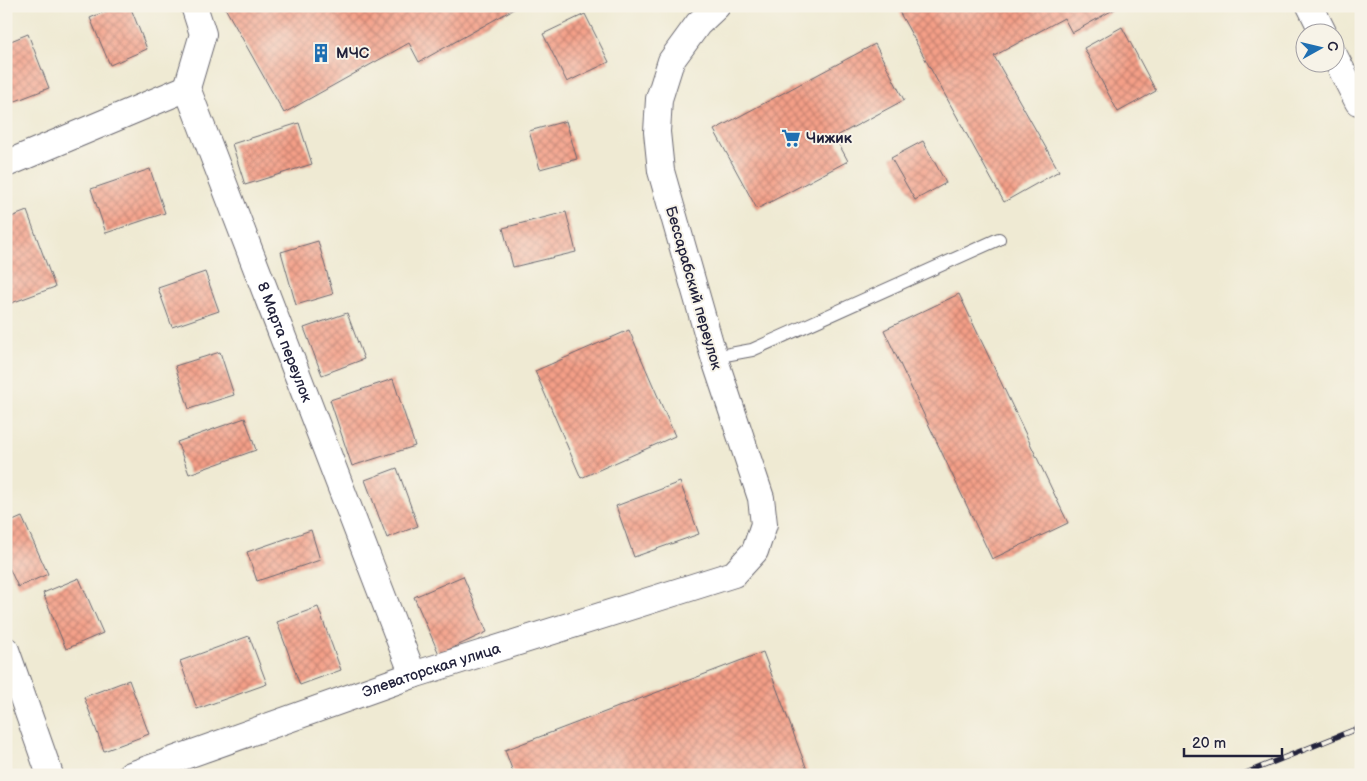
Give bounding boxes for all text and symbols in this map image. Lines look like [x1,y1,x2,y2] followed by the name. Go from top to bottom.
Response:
[1294,22,1344,72] north arrow
[1323,40,1342,53] text: С
[310,42,332,64] building icon: МЧС
[336,44,370,63] place label: МЧС
[780,127,802,149] supermarket icon: Чижик
[806,129,853,148] place label: Чижик
[661,204,726,372] street label: Бессарабский переулок
[253,280,316,405] street label: 8 Марта переулок
[360,639,503,702] street label: Элеваторская улица
[1184,726,1282,758] scale bar
[1192,734,1226,753] text: 20 m

